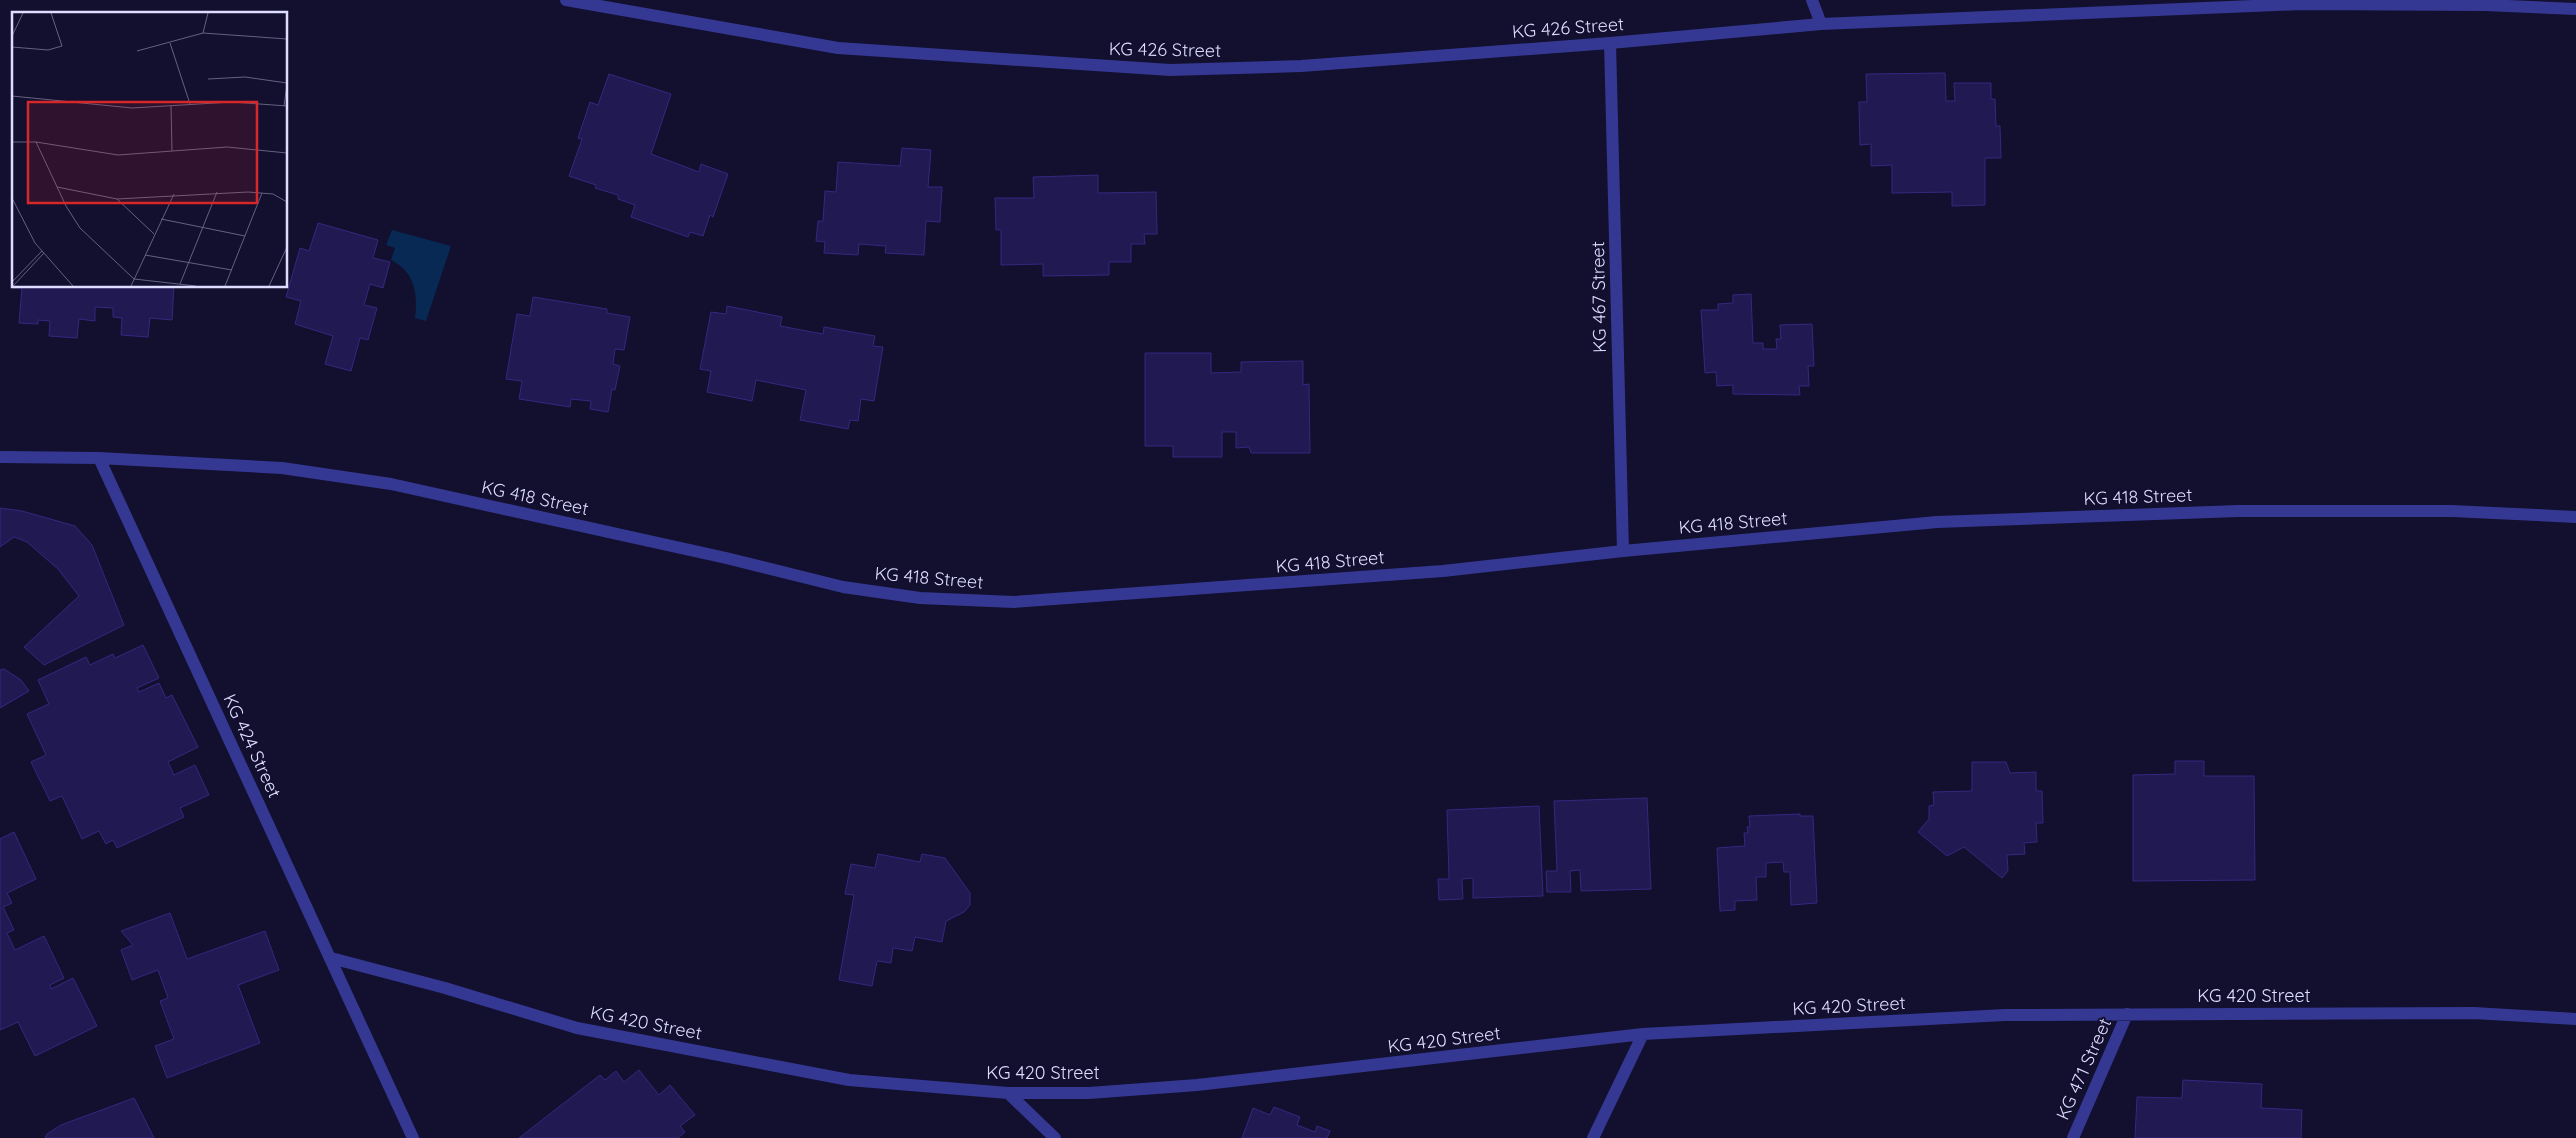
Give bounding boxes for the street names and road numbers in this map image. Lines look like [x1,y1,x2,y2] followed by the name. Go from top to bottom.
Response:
[1511,12,1625,43] street label: KG 426 Street
[1109,37,1221,62] street label: KG 426 Street
[1586,241,1611,353] street label: KG 467 Street
[479,475,591,520] street label: KG 418 Street
[2083,483,2193,510] street label: KG 418 Street
[1678,506,1788,539] street label: KG 418 Street
[1275,545,1385,578] street label: KG 418 Street
[874,561,984,594] street label: KG 418 Street
[218,690,287,801] street label: KG 424 Street
[2197,984,2311,1007] street label: KG 420 Street
[1792,991,1906,1020] street label: KG 420 Street
[588,1000,704,1045] street label: KG 420 Street
[2051,1014,2116,1123] street label: KG 471 Street
[1386,1021,1502,1058] street label: KG 420 Street
[986,1061,1100,1084] street label: KG 420 Street

